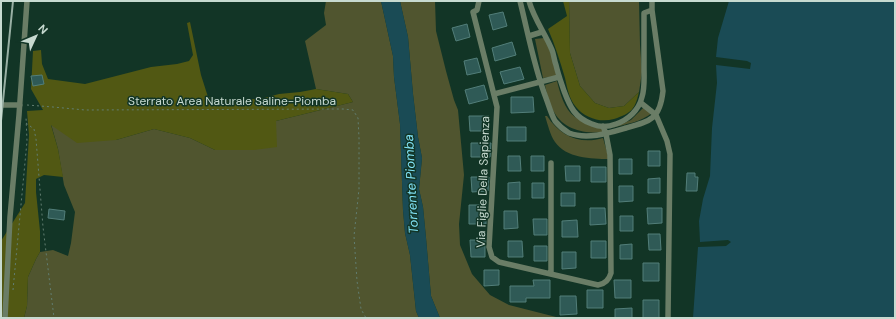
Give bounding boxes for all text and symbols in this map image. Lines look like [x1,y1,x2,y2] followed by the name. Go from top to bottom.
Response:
[16,16,56,56] north arrow
[35,21,51,37] text: N
[128,93,336,109] street label: Sterrato Area Naturale Saline-Piomba
[473,116,493,248] street label: Via Figlie Della Sapienza
[400,134,422,234] water label: Torrente Piomba

